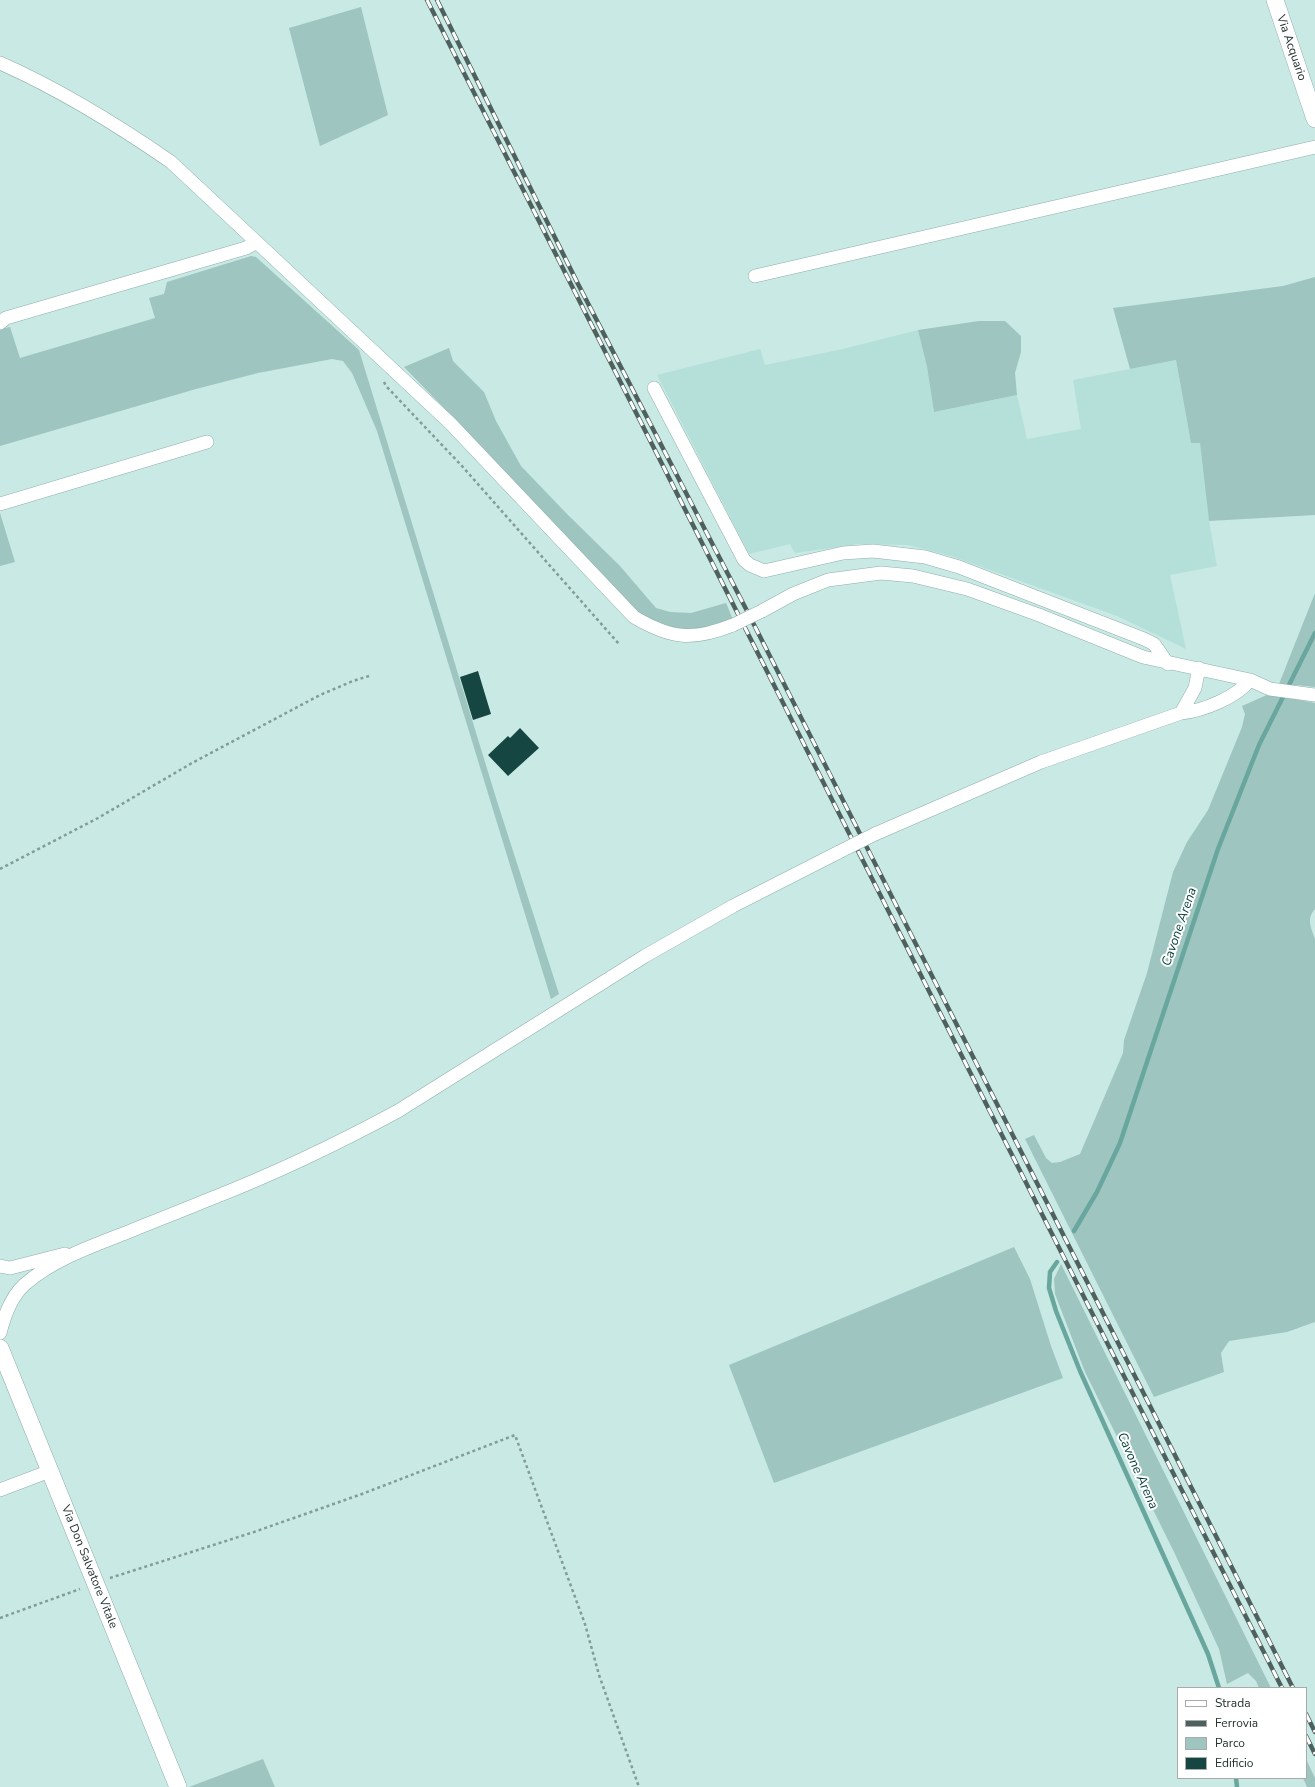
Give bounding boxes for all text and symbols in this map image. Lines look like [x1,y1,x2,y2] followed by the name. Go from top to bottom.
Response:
[1273,13,1309,83] street label: Via Acquario
[1159,886,1201,968] water label: Cavone Arena
[1113,1430,1161,1512] water label: Cavone Arena
[58,1503,120,1631] street label: Via Don Salvatore Vitale
[1177,1687,1307,1779] legend
[1215,1695,1251,1711] text: Strada
[1215,1715,1258,1731] text: Ferrovia
[1215,1735,1245,1751] text: Parco
[1215,1755,1253,1771] text: Edificio

